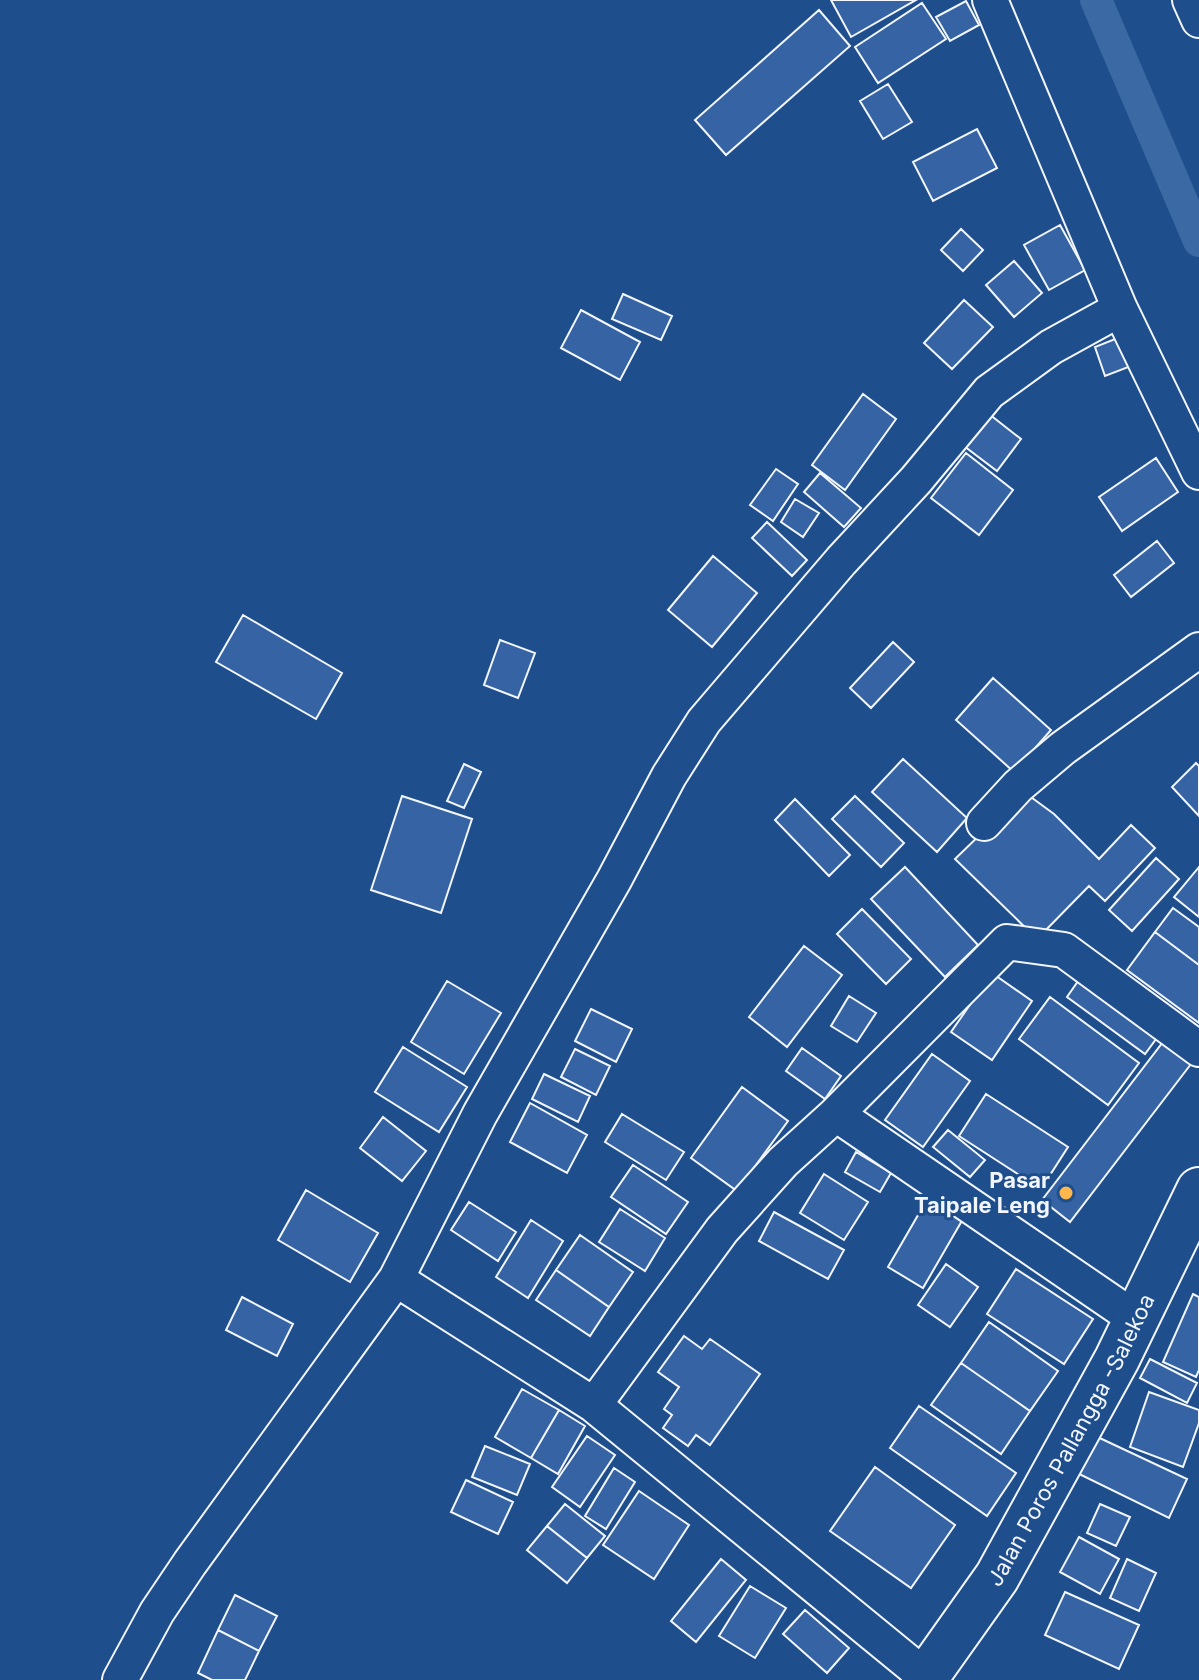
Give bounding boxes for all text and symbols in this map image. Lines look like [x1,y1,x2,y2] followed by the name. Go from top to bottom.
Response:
[914,1167,1050,1218] place label: Pasar Taipale Leng
[1057,1184,1075,1202] marker: Pasar Taipale Leng
[982,1290,1160,1591] street label: Jalan Poros Pallangga -Salekoa

